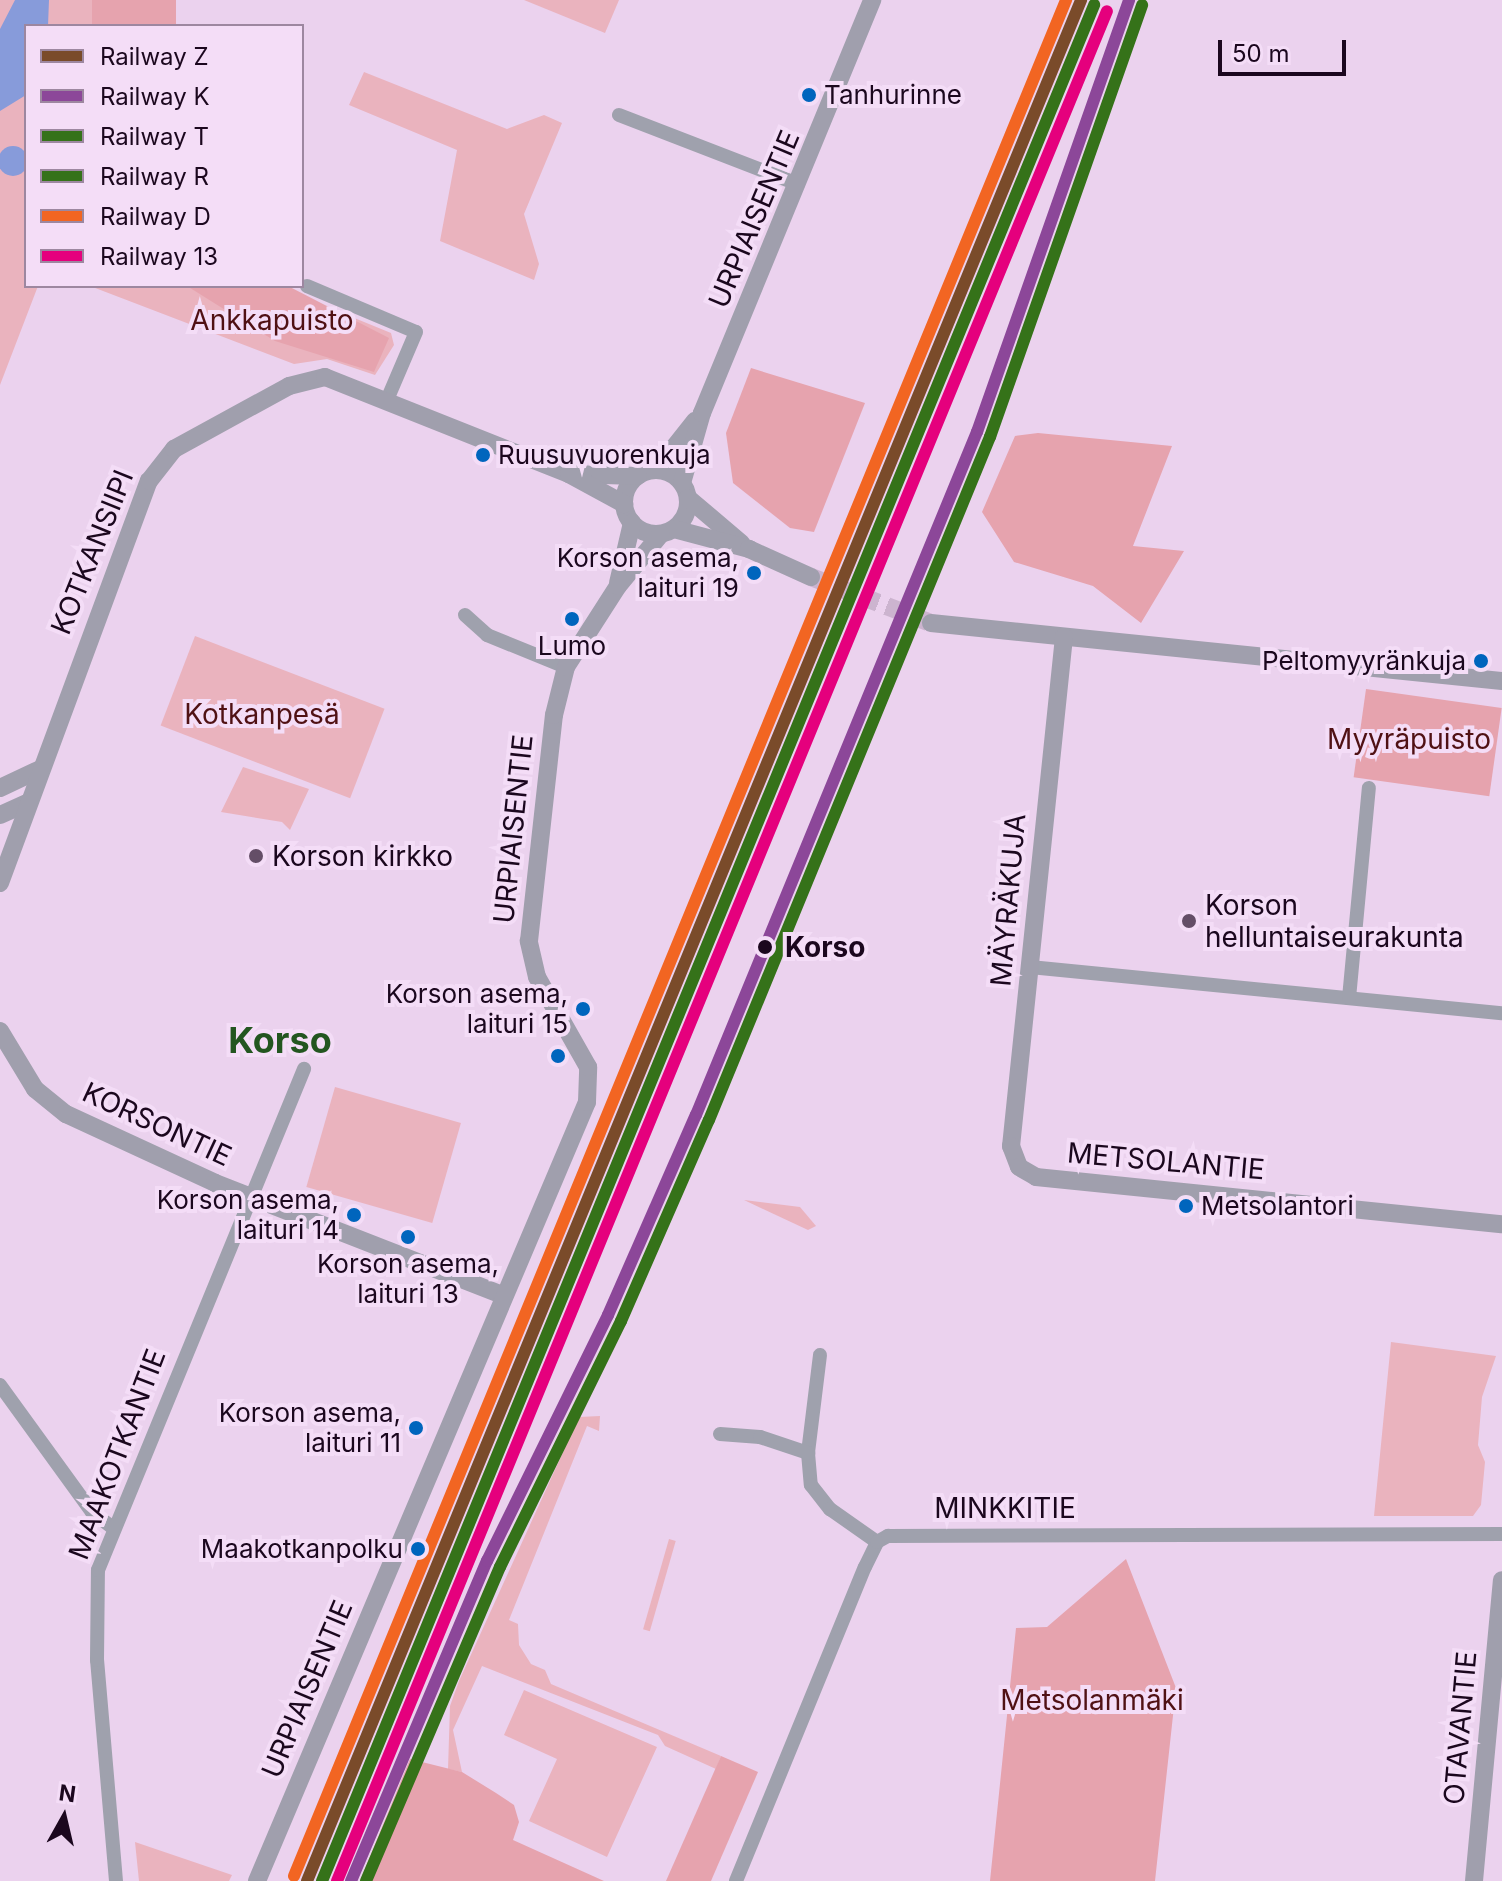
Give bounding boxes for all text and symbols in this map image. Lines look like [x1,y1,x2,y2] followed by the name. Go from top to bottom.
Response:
[24,24,304,288] legend
[1222,24,1350,74] scale bar
[1232,39,1290,68] text: 50 m
[100,42,209,71] text: Railway Z
[824,79,962,111] place label: Tanhurinne
[100,82,210,111] text: Railway K
[801,87,817,103] marker: Tanhurinne
[100,122,209,151] text: Railway T
[702,125,806,313] street label: URPIAISENTIE
[100,162,209,191] text: Railway R
[100,202,211,231] text: Railway D
[100,242,218,271] text: Railway 13
[190,303,354,337] park label: Ankkapuisto
[498,439,711,471] place label: Ruusuvuorenkuja
[475,447,491,463] marker: Ruusuvuorenkuja
[44,465,140,639] street label: KOTKANSIIPI
[557,542,739,604] place label: Korson asema, laituri 19
[746,565,762,581] marker: Korson asema, laituri 19
[564,611,580,627] marker: Lumo
[538,630,606,662] place label: Lumo
[1262,645,1466,677] place label: Peltomyyränkuja
[1473,653,1489,669] marker: Peltomyyränkuja
[184,697,340,731] park label: Kotkanpesä
[1327,722,1491,756] park label: Myyräpuisto
[486,733,540,925] street label: URPIAISENTIE
[984,812,1032,988] street label: MÄYRÄKUJA
[272,839,453,873] place label: Korson kirkko
[247,847,265,865] marker: Korson kirkko
[1205,888,1464,954] place label: Korson helluntaiseurakunta
[1180,912,1198,930] marker: Korson helluntaiseurakunta
[785,930,865,964] place label: Korso
[752,934,778,960] marker: Korso
[386,978,568,1040] place label: Korson asema, laituri 15
[575,1001,591,1017] marker: Korson asema, laituri 15
[228,1019,332,1063] district label: Korso
[550,1048,566,1064] unlabelled marker
[77,1075,237,1173] street label: KORSONTIE
[1066,1136,1266,1186] street label: METSOLANTIE
[157,1184,339,1246] place label: Korson asema, laituri 14
[1201,1190,1354,1222] place label: Metsolantori
[1178,1198,1194,1214] marker: Metsolantori
[346,1207,362,1223] marker: Korson asema, laituri 14
[400,1229,416,1245] marker: Korson asema, laituri 13
[317,1248,499,1310] place label: Korson asema, laituri 13
[61,1344,173,1564] street label: MAAKOTKANTIE
[219,1397,401,1458] place label: Korson asema, laituri 11
[408,1420,424,1436] marker: Korson asema, laituri 11
[934,1491,1076,1525] street label: MINKKITIE
[201,1533,403,1565] place label: Maakotkanpolku
[410,1541,426,1557] marker: Maakotkanpolku
[255,1595,359,1783] street label: URPIAISENTIE
[1437,1650,1483,1806] street label: OTAVANTIE
[1000,1683,1184,1717] park label: Metsolanmäki
[24,1777,104,1857] north arrow
[57,1779,77,1807] text: N

